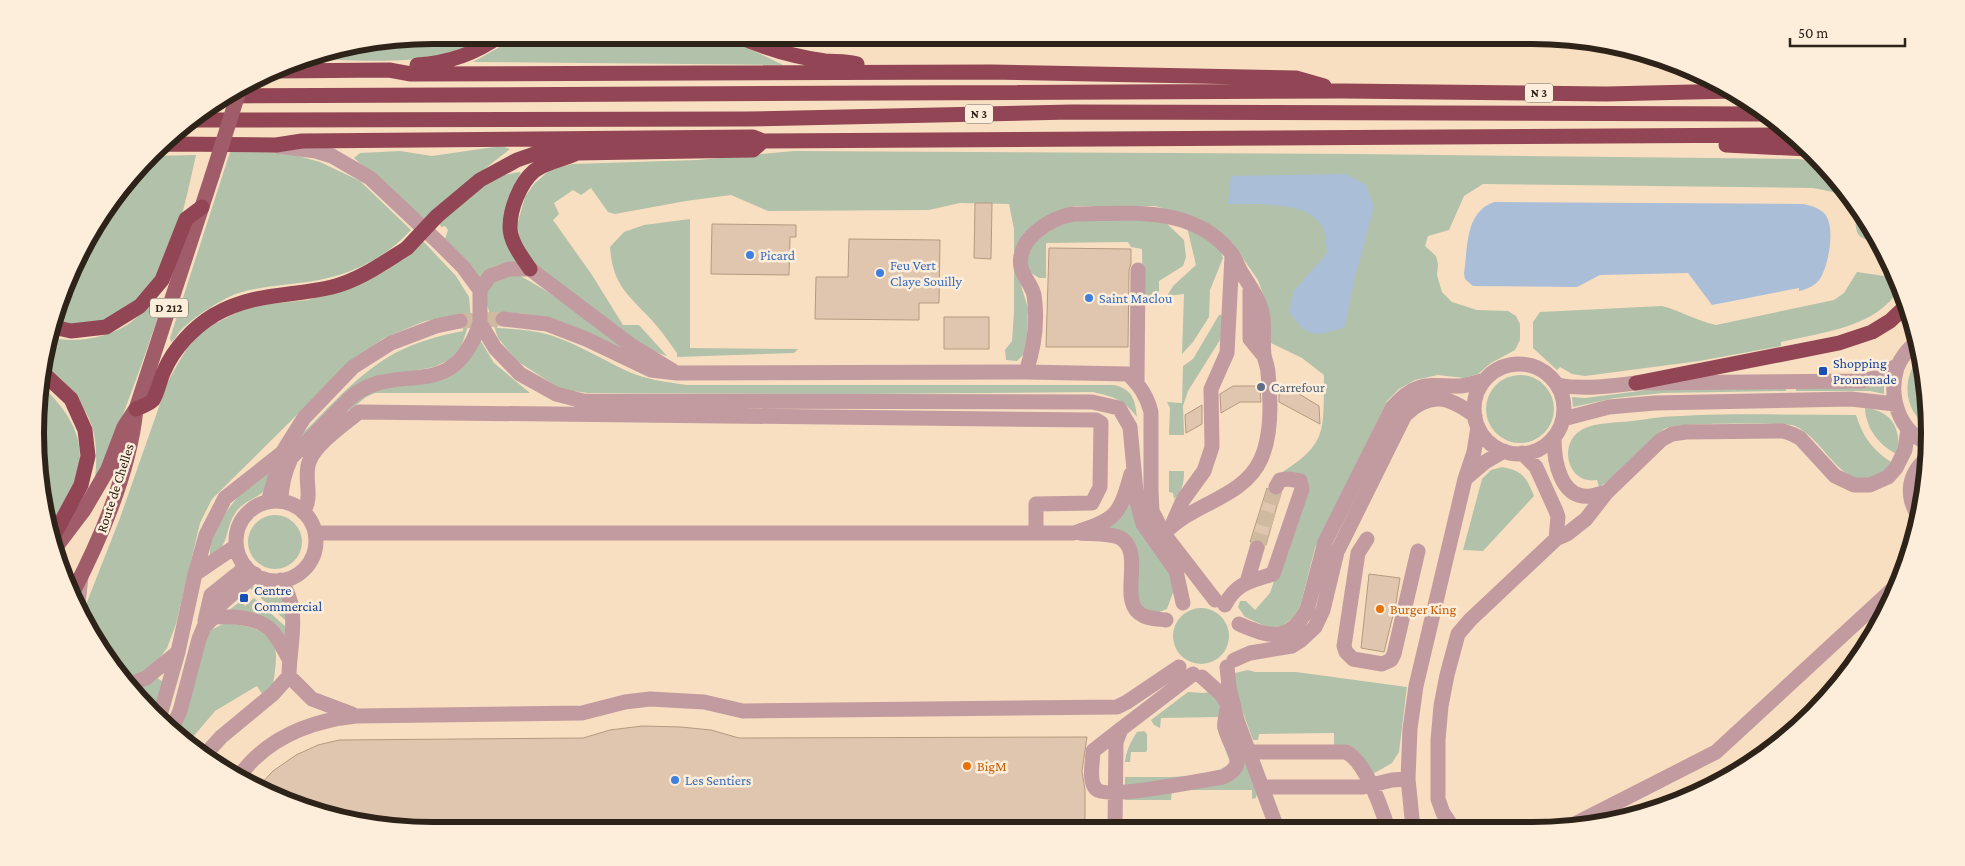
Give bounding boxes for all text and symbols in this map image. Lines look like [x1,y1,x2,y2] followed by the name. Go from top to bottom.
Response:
[1790,15,1905,47] scale bar
[1798,25,1828,41] text: 50 m
[1525,84,1553,102] road number: N 3
[965,105,993,124] road number: N 3
[760,247,796,263] place label: Picard
[744,249,756,261] marker: Picard
[890,257,962,289] place label: Feu Vert Claye Souilly
[874,267,886,279] marker: Feu Vert Claye Souilly
[1099,290,1173,306] place label: Saint Maclou
[1083,292,1095,304] marker: Saint Maclou
[150,298,188,318] road number: D 212
[1833,355,1897,387] place label: Shopping Promenade
[1817,365,1829,377] marker: Shopping Promenade
[1271,379,1325,395] place label: Carrefour
[1255,381,1267,393] marker: Carrefour
[93,442,137,534] street label: Route de Chelles
[254,582,322,614] place label: Centre Commercial
[238,592,250,604] marker: Centre Commercial
[1390,601,1456,617] place label: Burger King
[1374,603,1386,615] marker: Burger King
[977,758,1007,774] place label: BigM
[961,760,973,772] marker: BigM
[685,772,751,788] place label: Les Sentiers
[669,774,681,786] marker: Les Sentiers

